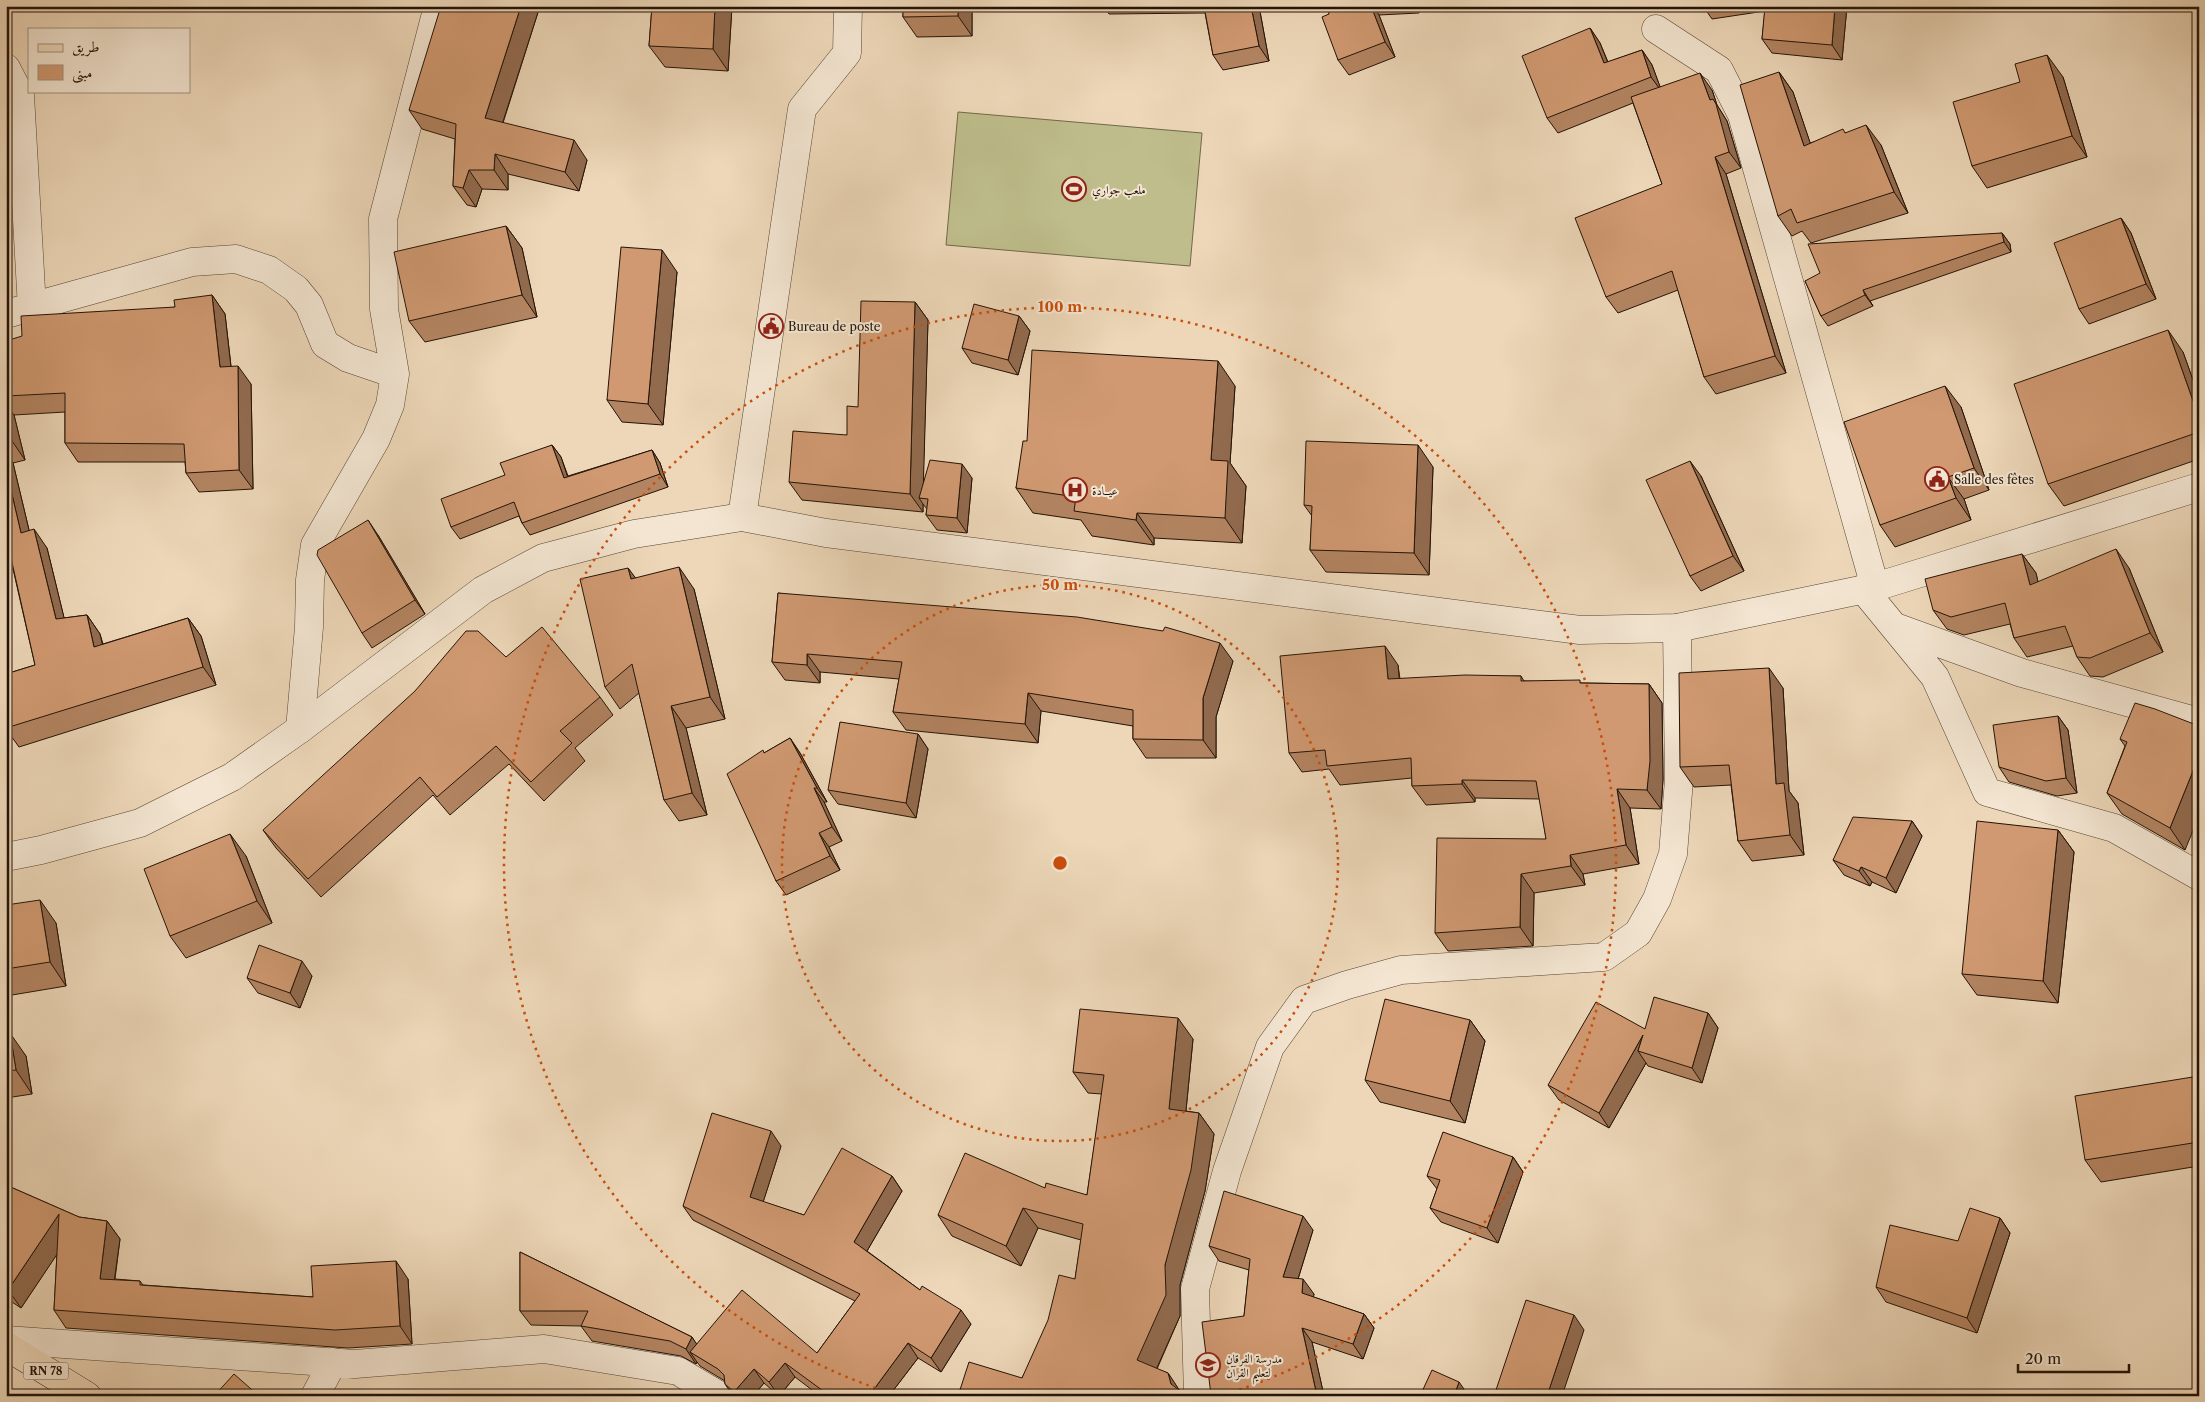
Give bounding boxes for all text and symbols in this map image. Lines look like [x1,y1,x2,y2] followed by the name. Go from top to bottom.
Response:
[28,28,190,92] legend
[72,37,99,57] text: طريق
[72,63,92,84] text: مبنى
[1061,176,1087,202] sports icon: ملعب جواري
[1092,182,1146,200] place label: ملعب جواري
[1038,297,1082,316] text: 100 m
[758,313,784,339] public building icon: Bureau de poste
[788,319,881,334] place label: Bureau de poste
[1924,466,1950,492] public building icon: Salle des fêtes
[1954,472,2034,487] place label: Salle des fêtes
[1062,477,1088,503] hospital icon: عيــادة
[1092,483,1118,498] place label: عيــادة
[1042,575,1078,594] text: 50 m
[1051,854,1069,872] centre of rings
[2018,1342,2129,1374] scale bar
[2025,1349,2061,1368] text: 20 m
[1226,1351,1282,1385] place label: مدرسة الفرقان لتعليم القرآن
[1195,1352,1221,1378] school or university icon: مدرسة الفرقان لتعليم القرآن
[23,1362,68,1380] road number: RN 78

